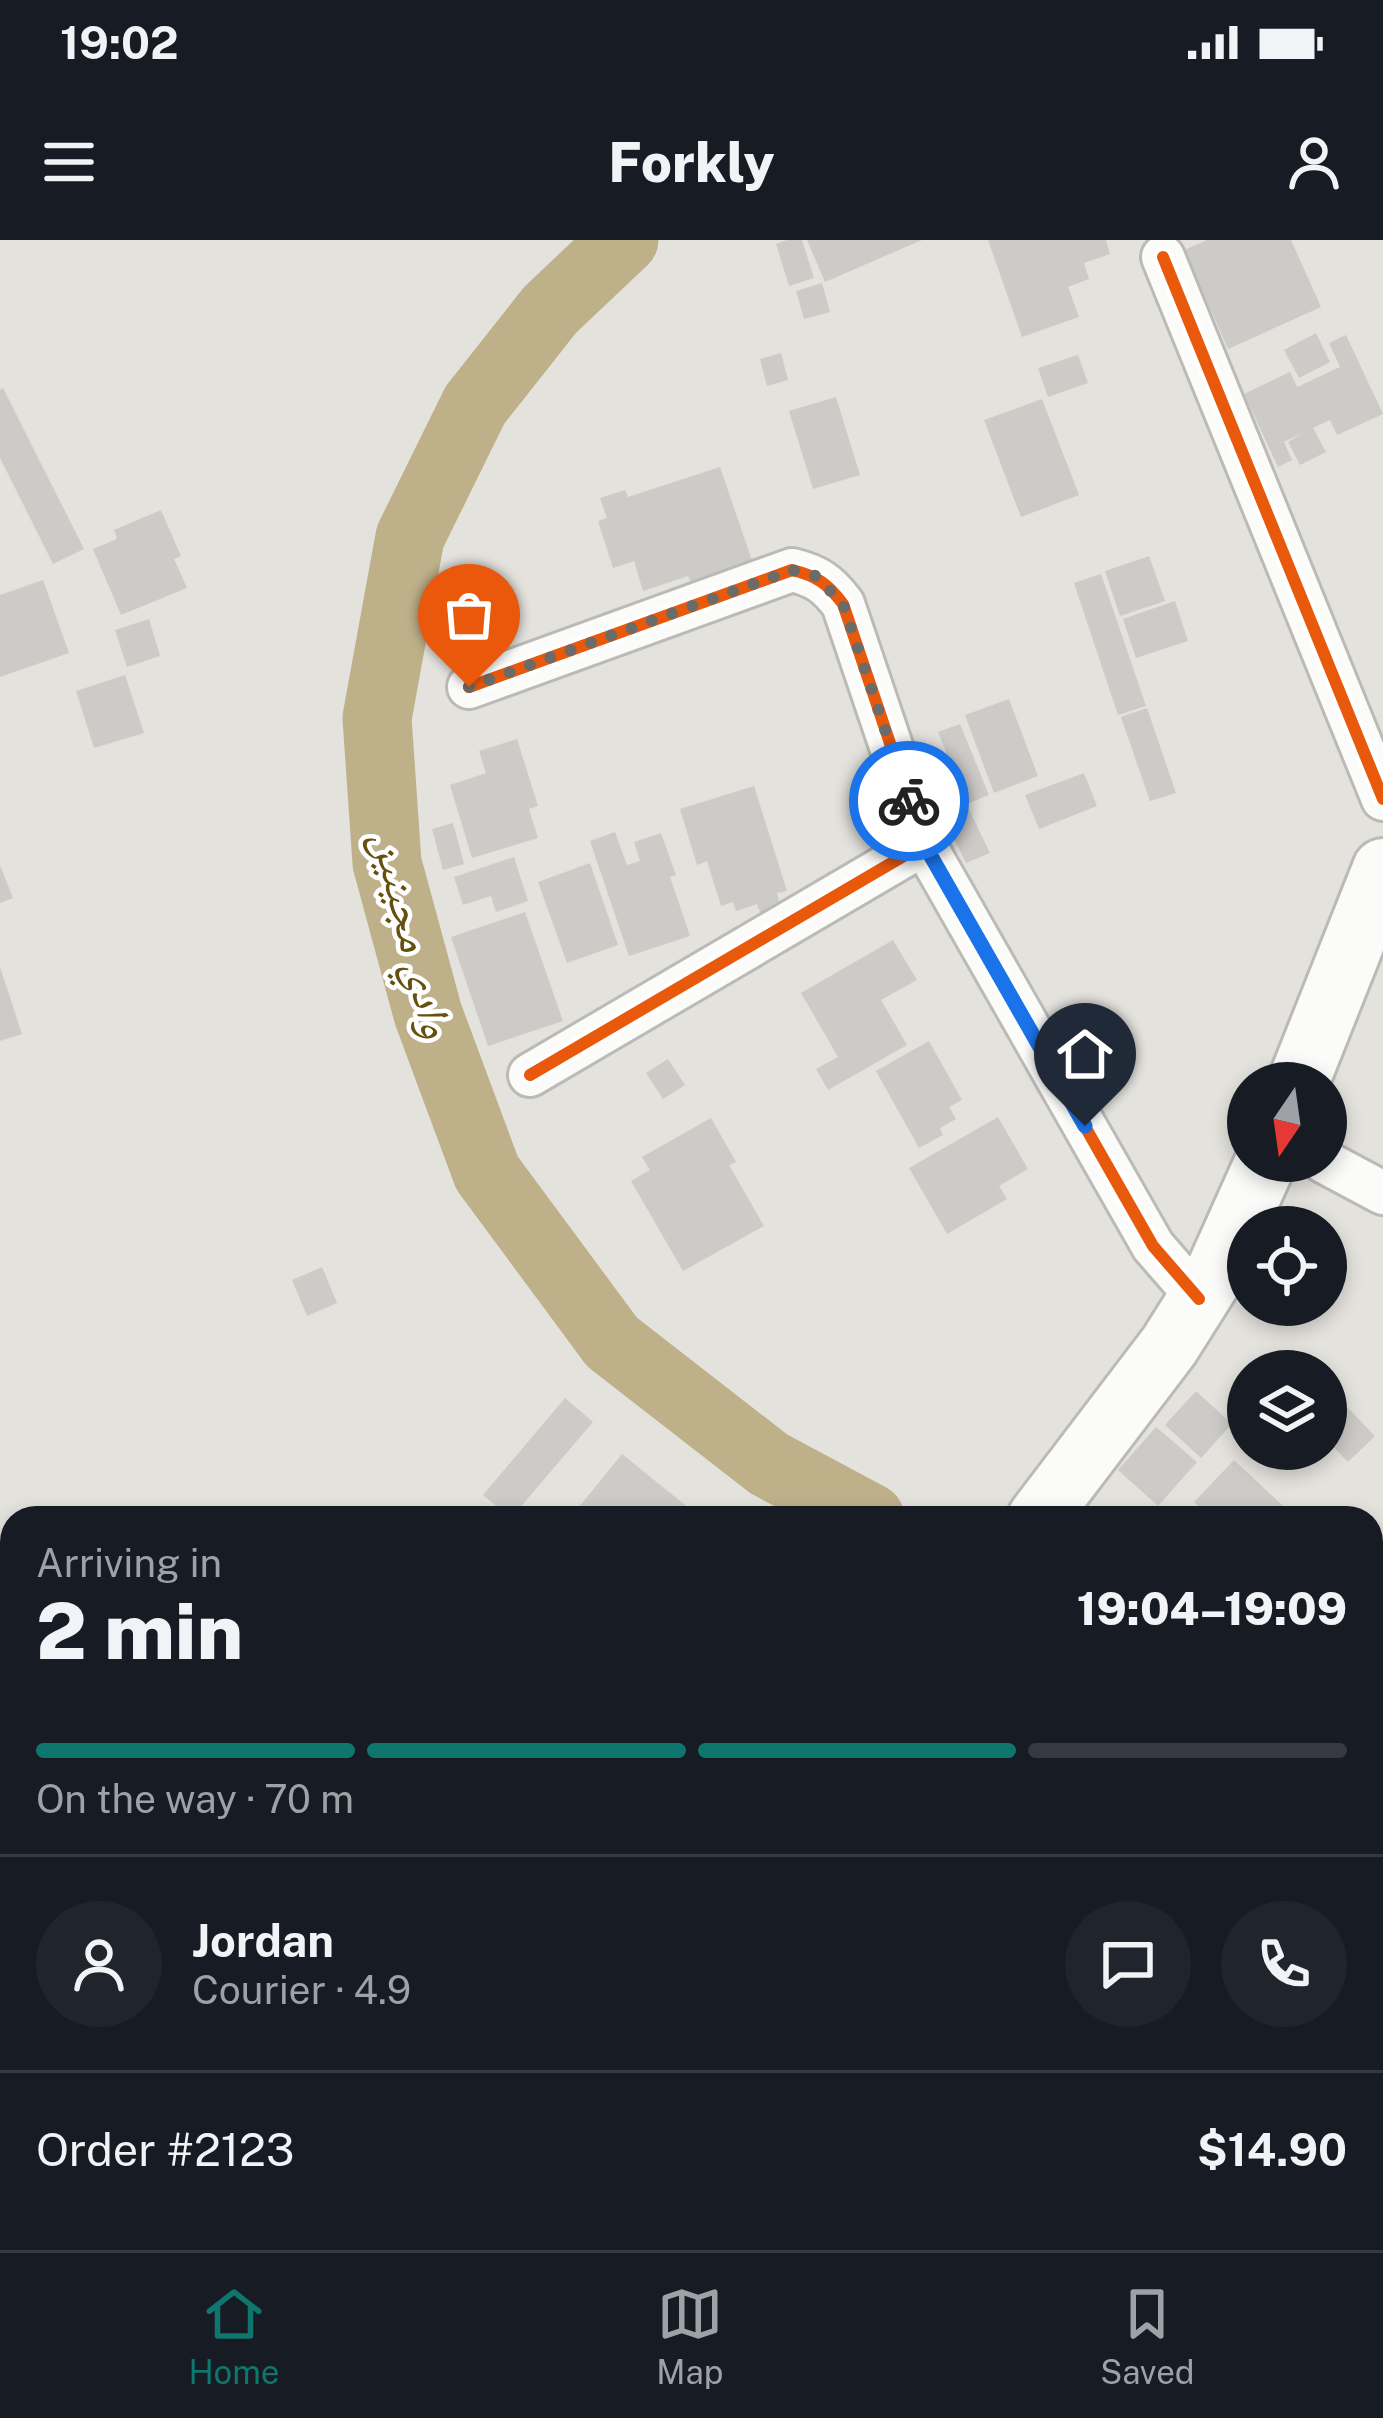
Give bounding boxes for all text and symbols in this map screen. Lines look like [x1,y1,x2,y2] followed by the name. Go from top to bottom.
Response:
[60,16,179,69] text: 19:02
[36,129,102,195] icon: menu
[1281,129,1347,195] icon: person
[608,131,775,194] text: Forkly
[418,564,520,687] pin
[436,582,502,648] icon: bag
[849,741,969,861] courier
[876,768,942,834] icon: bike
[353,825,465,1046] water label: وادي مجينين
[1034,1003,1136,1126] pin
[1052,1021,1118,1087] icon: home
[1227,1062,1347,1182] north arrow
[1227,1062,1347,1470] map controls
[1227,1206,1347,1326] button: locate
[1227,1350,1347,1470] button: layers
[36,1540,222,1586] text: Arriving in
[1077,1582,1347,1635] text: 19:04–19:09
[36,1585,243,1677] text: 2 min
[36,1776,354,1822] text: On the way · 70 m
[36,1901,162,2027] button: person
[1065,1901,1191,2027] button: chat
[1221,1901,1347,2027] button: phone
[192,1914,334,1967] text: Jordan
[192,1967,411,2013] text: Courier · 4.9
[36,2123,294,2176] text: Order #2123
[1197,2123,1347,2176] text: $14.90
[188,2281,279,2391] tab: Home
[656,2281,723,2391] tab: Map
[1100,2281,1195,2391] tab: Saved

